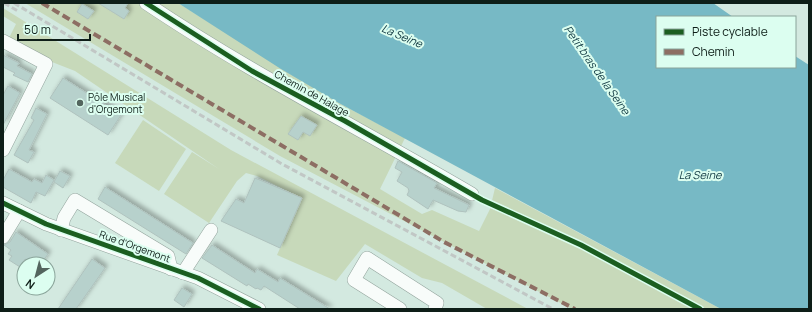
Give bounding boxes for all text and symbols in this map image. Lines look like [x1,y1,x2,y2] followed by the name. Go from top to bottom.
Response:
[18,16,90,42] scale bar
[656,16,796,68] legend
[380,20,425,51] water label: La Seine
[24,21,51,38] text: 50 m
[561,22,634,118] water label: Petit bras de la Seine
[692,23,768,40] text: Piste cyclable
[692,43,735,60] text: Chemin
[272,67,352,119] street label: Chemin de Halage
[88,90,145,116] place label: Pôle Musical d'Orgemont
[75,98,85,108] marker: Pôle Musical d'Orgemont
[679,167,722,182] water label: La Seine
[97,227,173,265] street label: Rue d'Orgemont
[16,256,56,296] north arrow
[22,276,37,293] text: N

